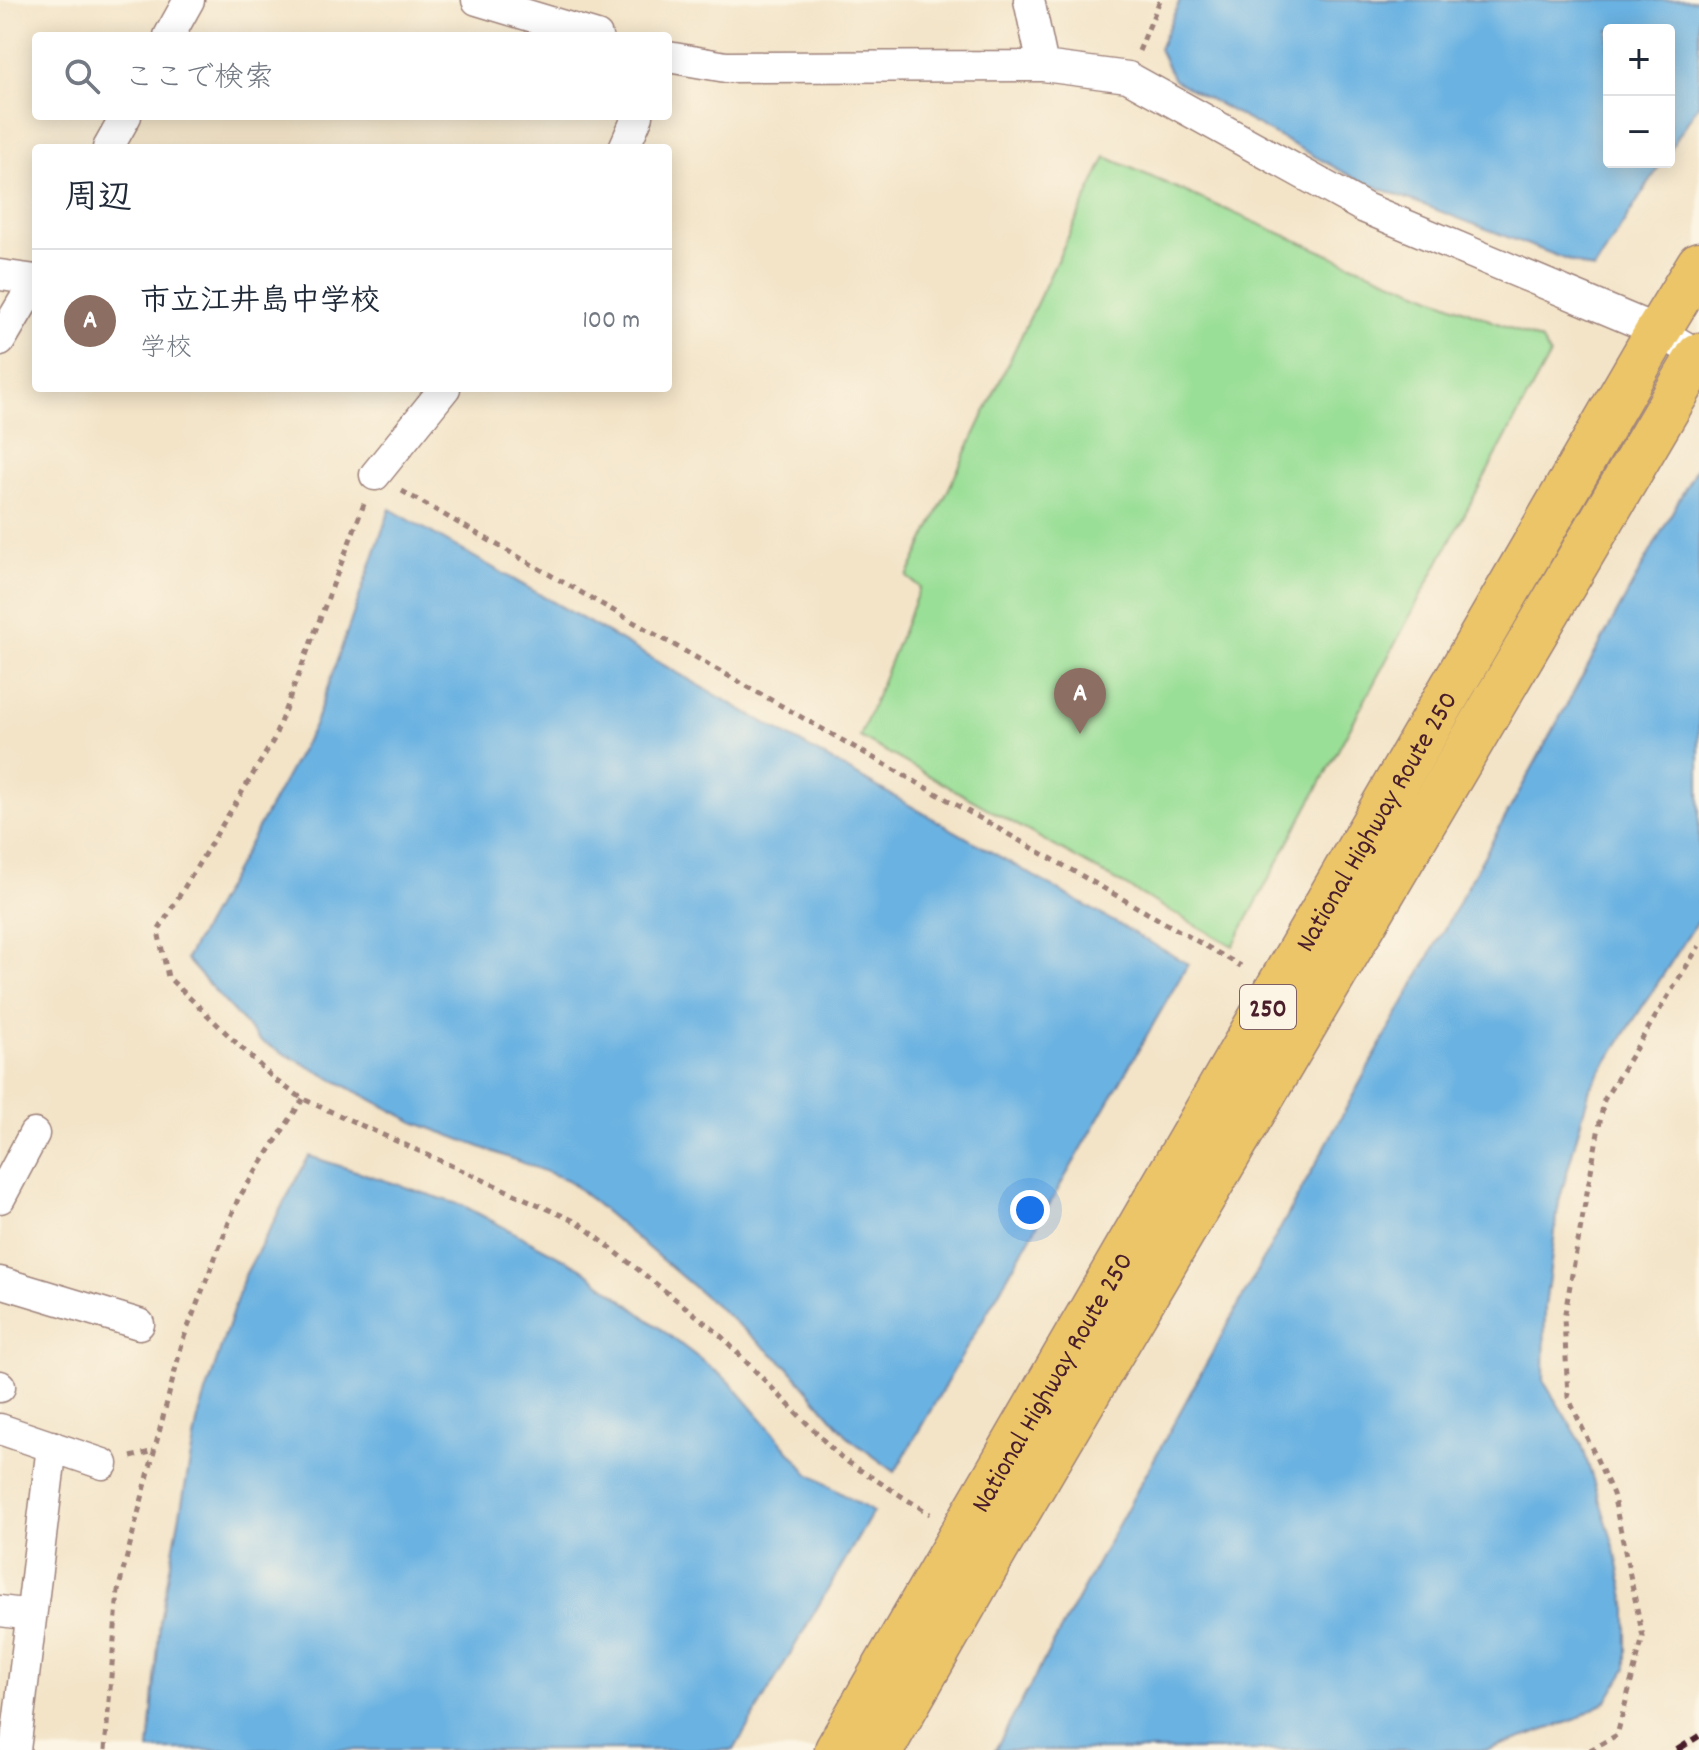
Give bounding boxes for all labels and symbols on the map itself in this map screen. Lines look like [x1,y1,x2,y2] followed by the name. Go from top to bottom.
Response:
[1054,668,1106,734] pin: A
[1288,685,1470,961] street label: National Highway Route 250
[1240,985,1296,1029] road number: 250
[1010,1190,1050,1230] your location
[963,1246,1146,1522] street label: National Highway Route 250

